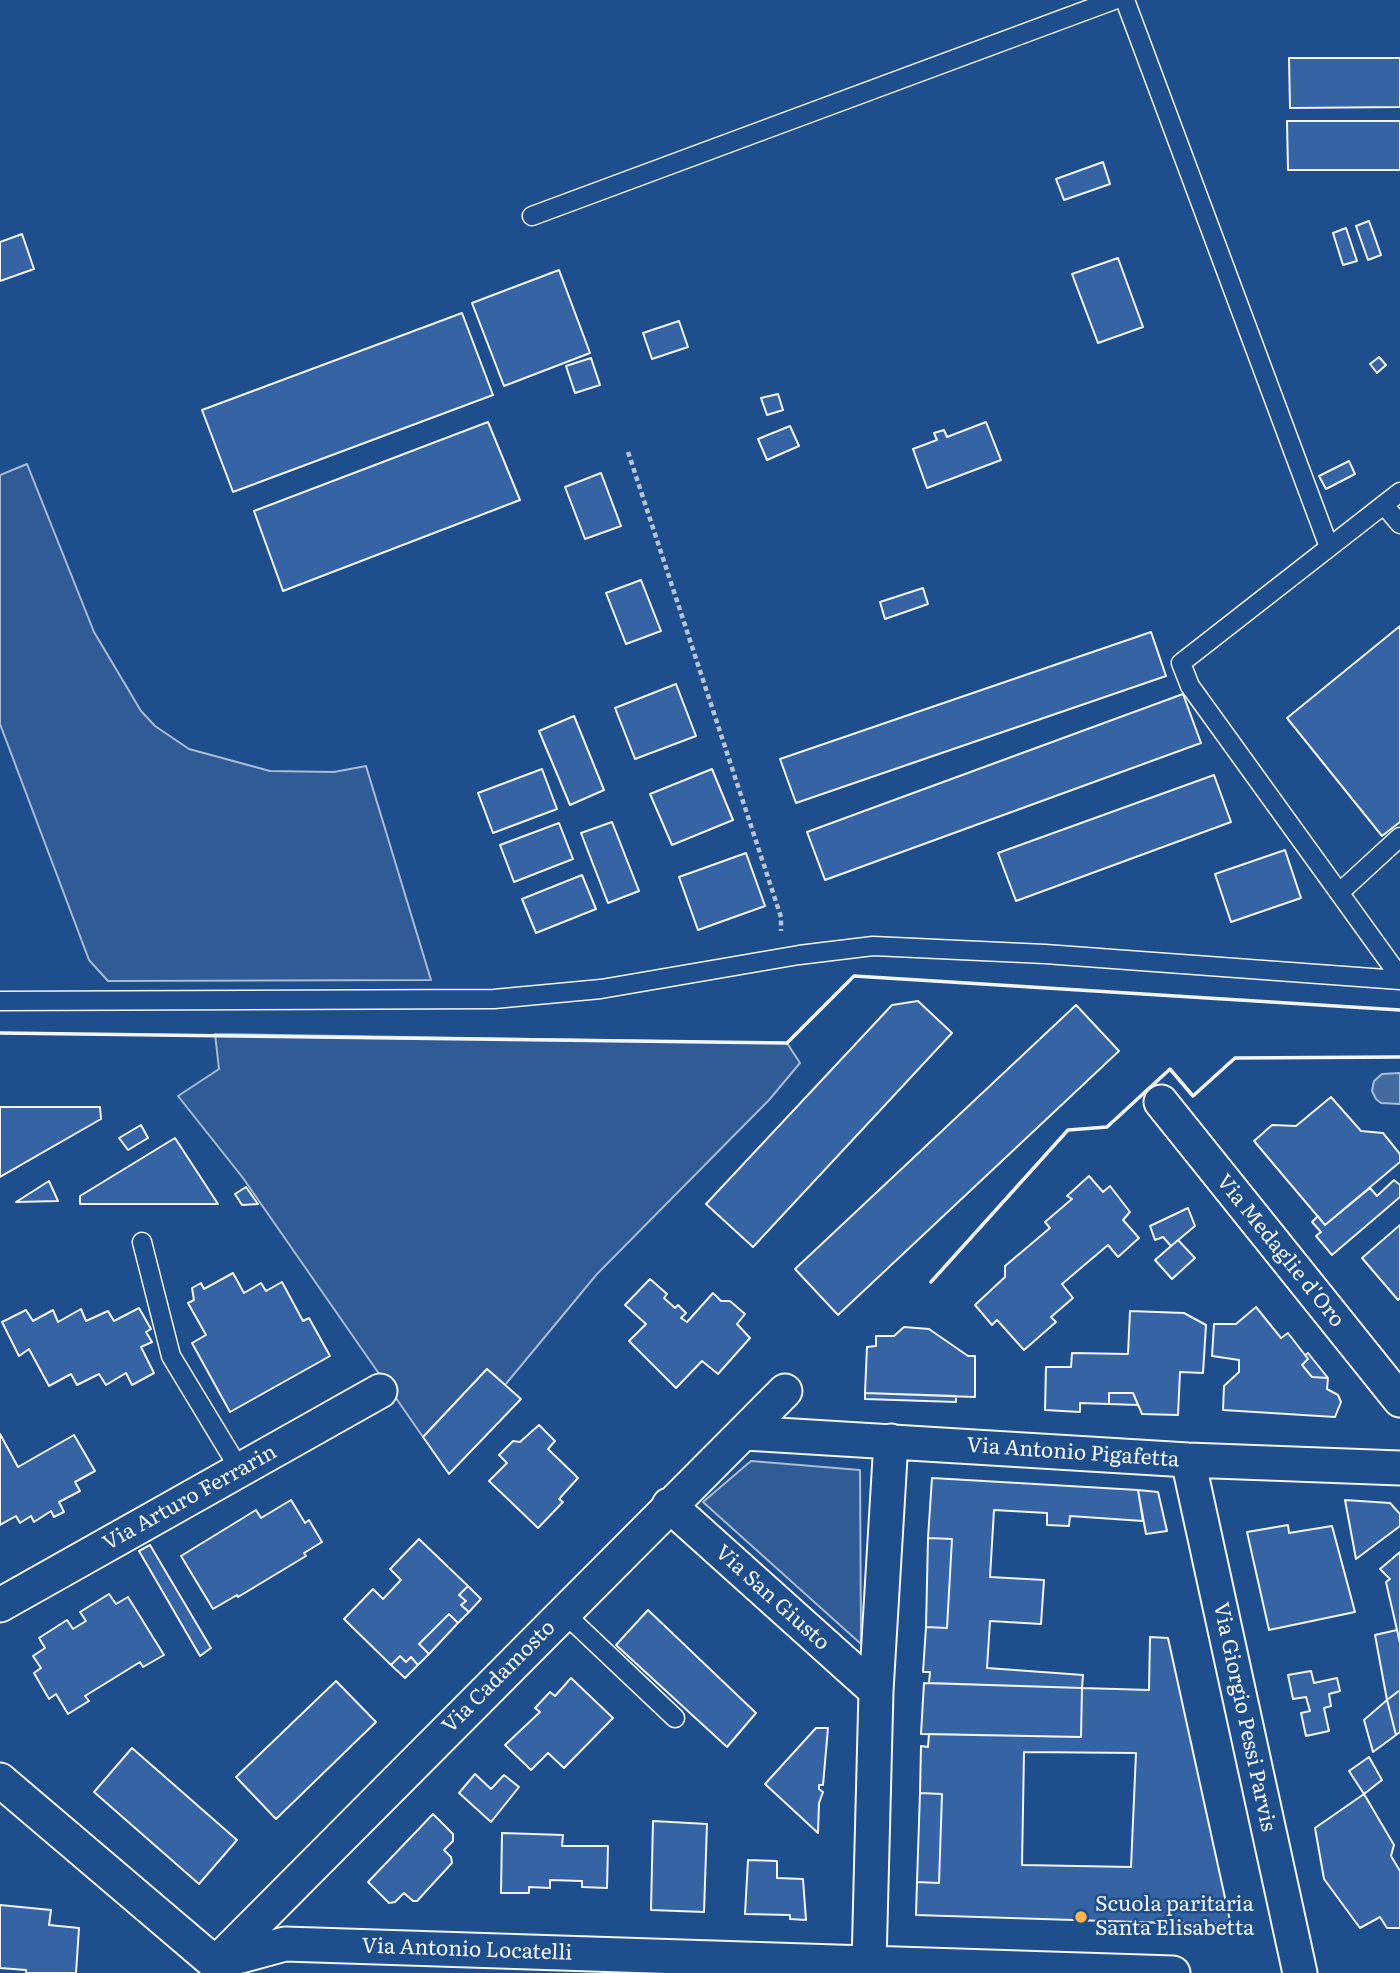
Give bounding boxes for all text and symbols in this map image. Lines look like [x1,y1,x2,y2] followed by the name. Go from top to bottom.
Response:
[1211,1169,1349,1333] street label: Via Medaglie d'Oro
[966,1433,1180,1473] street label: Via Antonio Pigafetta
[99,1440,281,1556] street label: Via Arturo Ferrarin
[710,1540,834,1656] street label: Via San Giusto
[1207,1600,1281,1834] street label: Via Giorgio Pessi Parvis
[437,1615,561,1739] street label: Via Cadamosto
[1095,1892,1254,1942] place label: Scuola paritaria Santa Elisabetta
[1073,1909,1089,1925] marker: Scuola paritaria Santa Elisabetta
[361,1934,573,1966] street label: Via Antonio Locatelli

